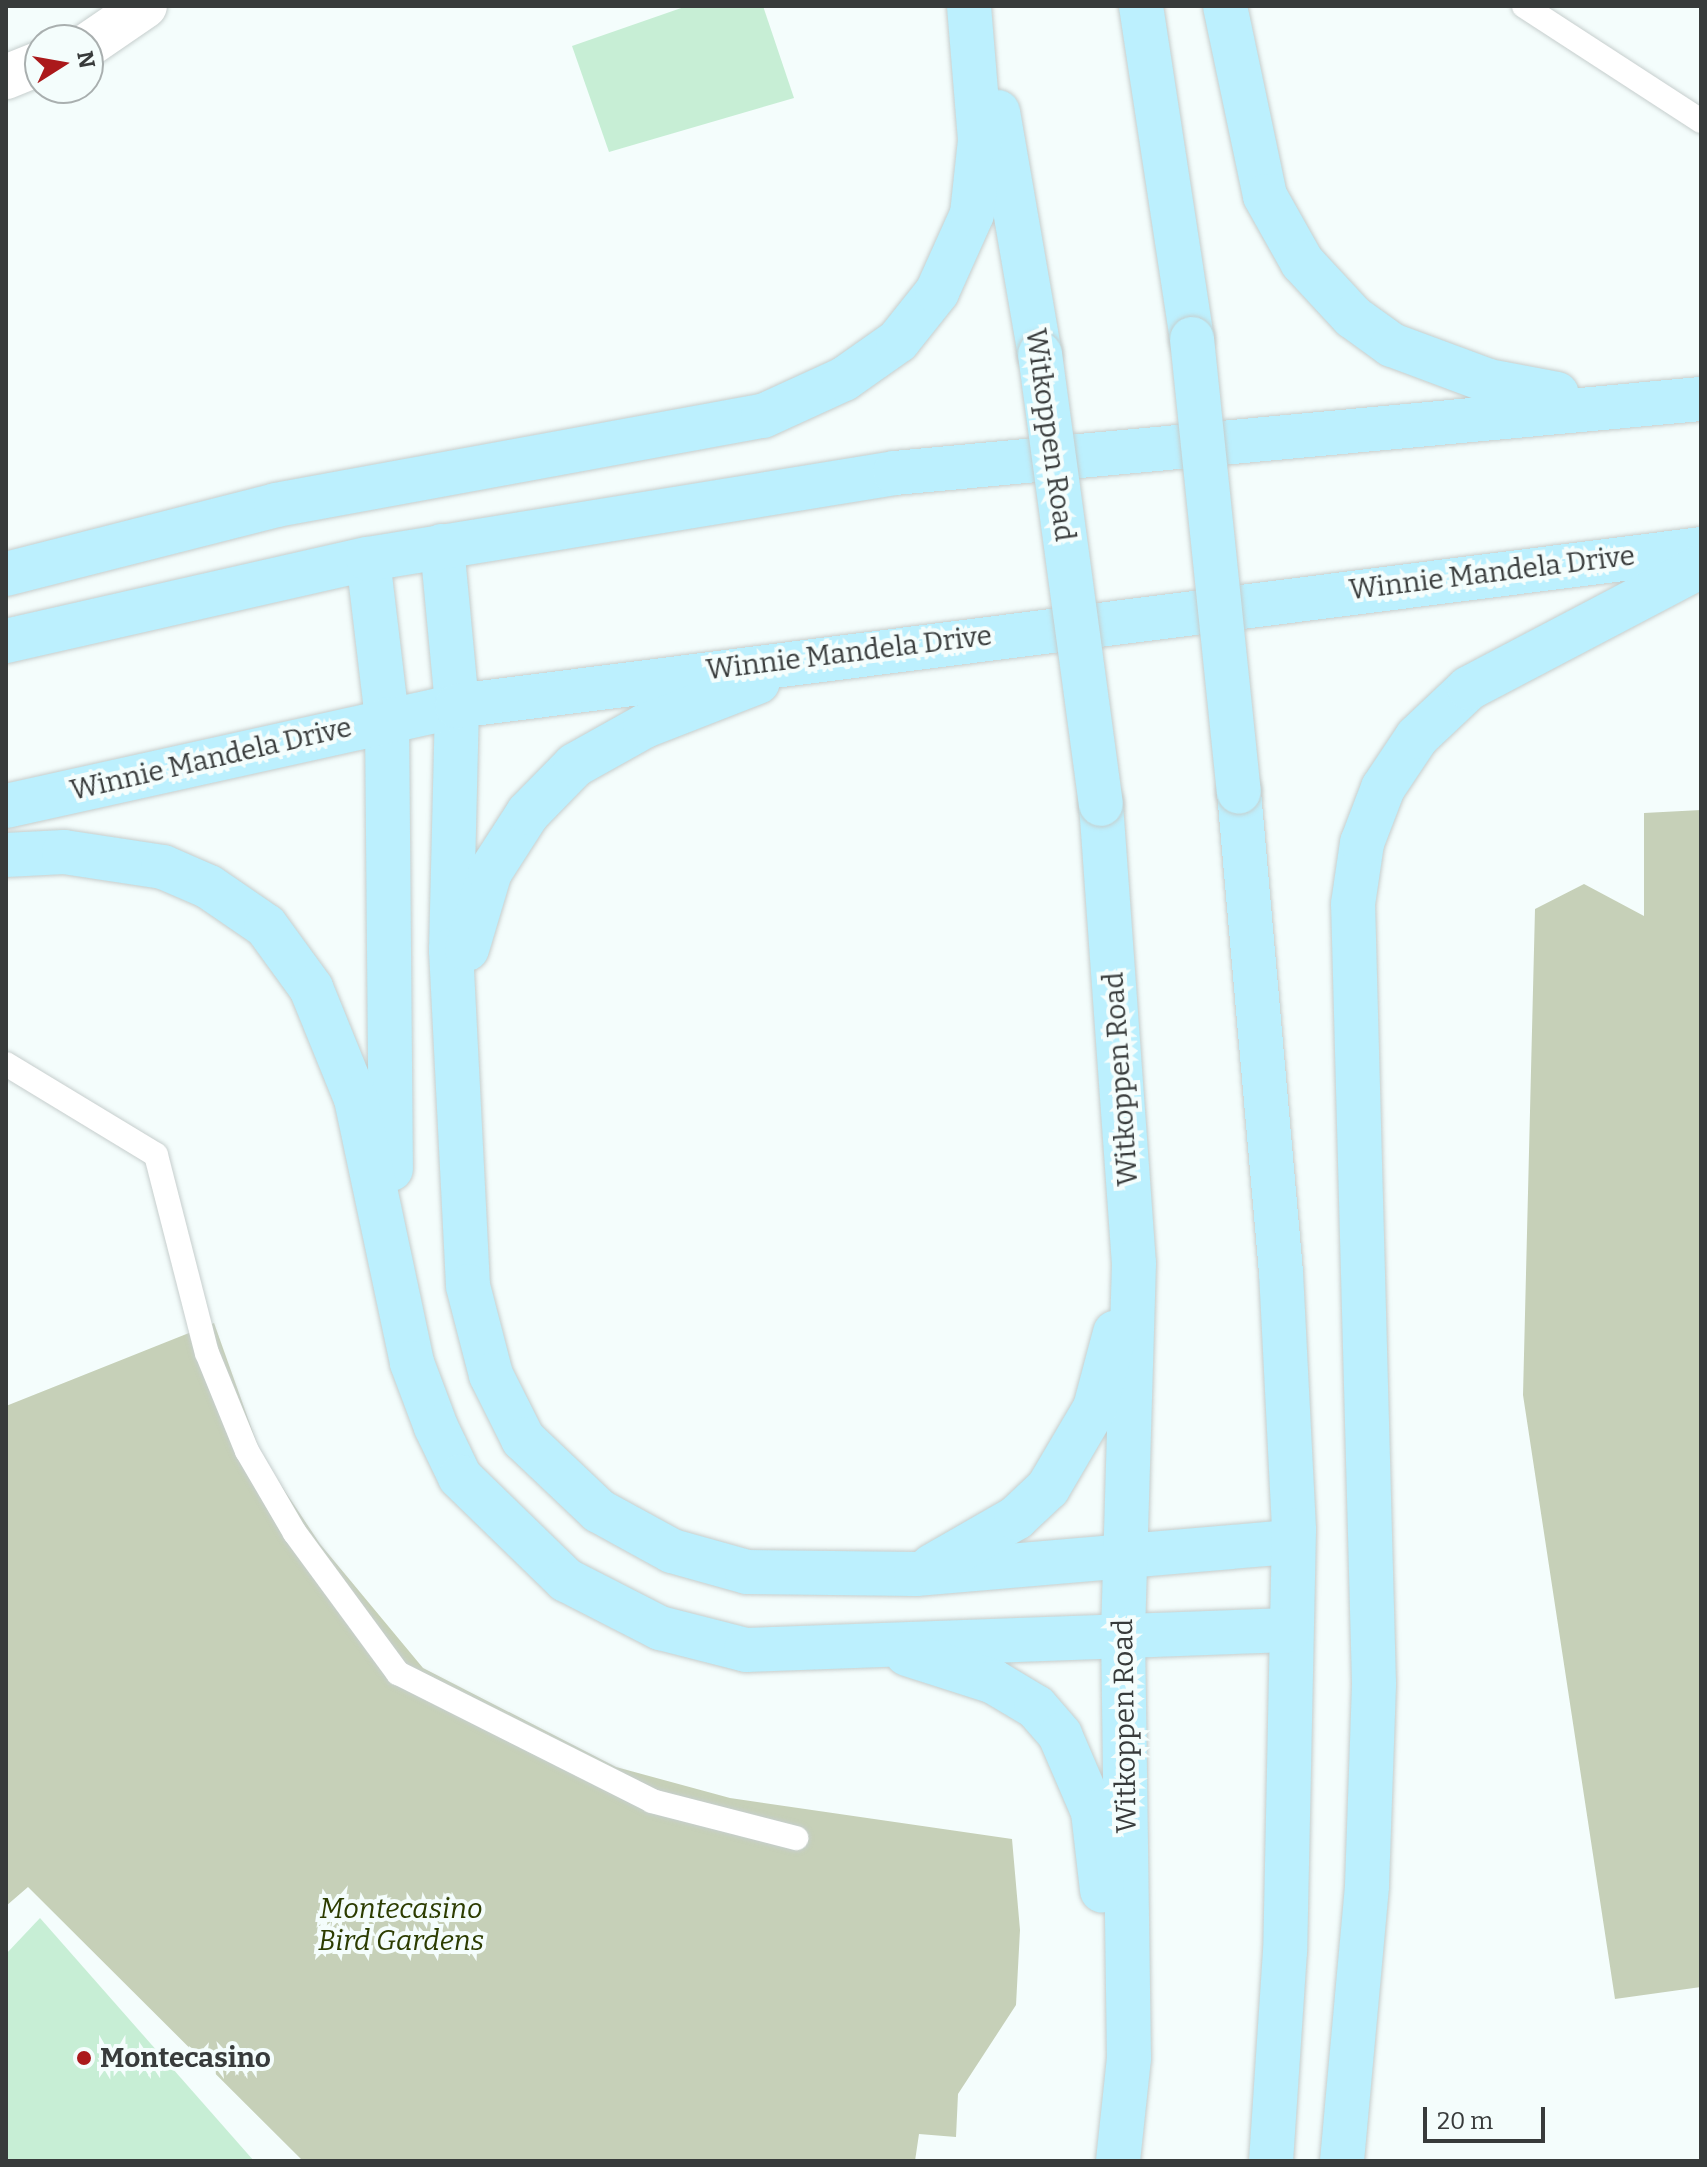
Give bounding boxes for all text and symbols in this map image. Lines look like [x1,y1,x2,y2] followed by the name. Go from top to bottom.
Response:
[24,24,104,104] north arrow
[71,49,101,71] text: N
[1018,326,1082,544] street label: Witkoppen Road
[1347,539,1637,607] street label: Winnie Mandela Drive
[704,619,994,687] street label: Winnie Mandela Drive
[67,710,355,808] street label: Winnie Mandela Drive
[1097,971,1145,1187] street label: Witkoppen Road
[1106,1618,1144,1834] street label: Witkoppen Road
[318,1892,484,1958] park label: Montecasino Bird Gardens
[100,2041,271,2075] place label: Montecasino
[75,2049,93,2067] marker: Montecasino
[1427,2091,1549,2141] scale bar
[1437,2107,1493,2135] text: 20 m

